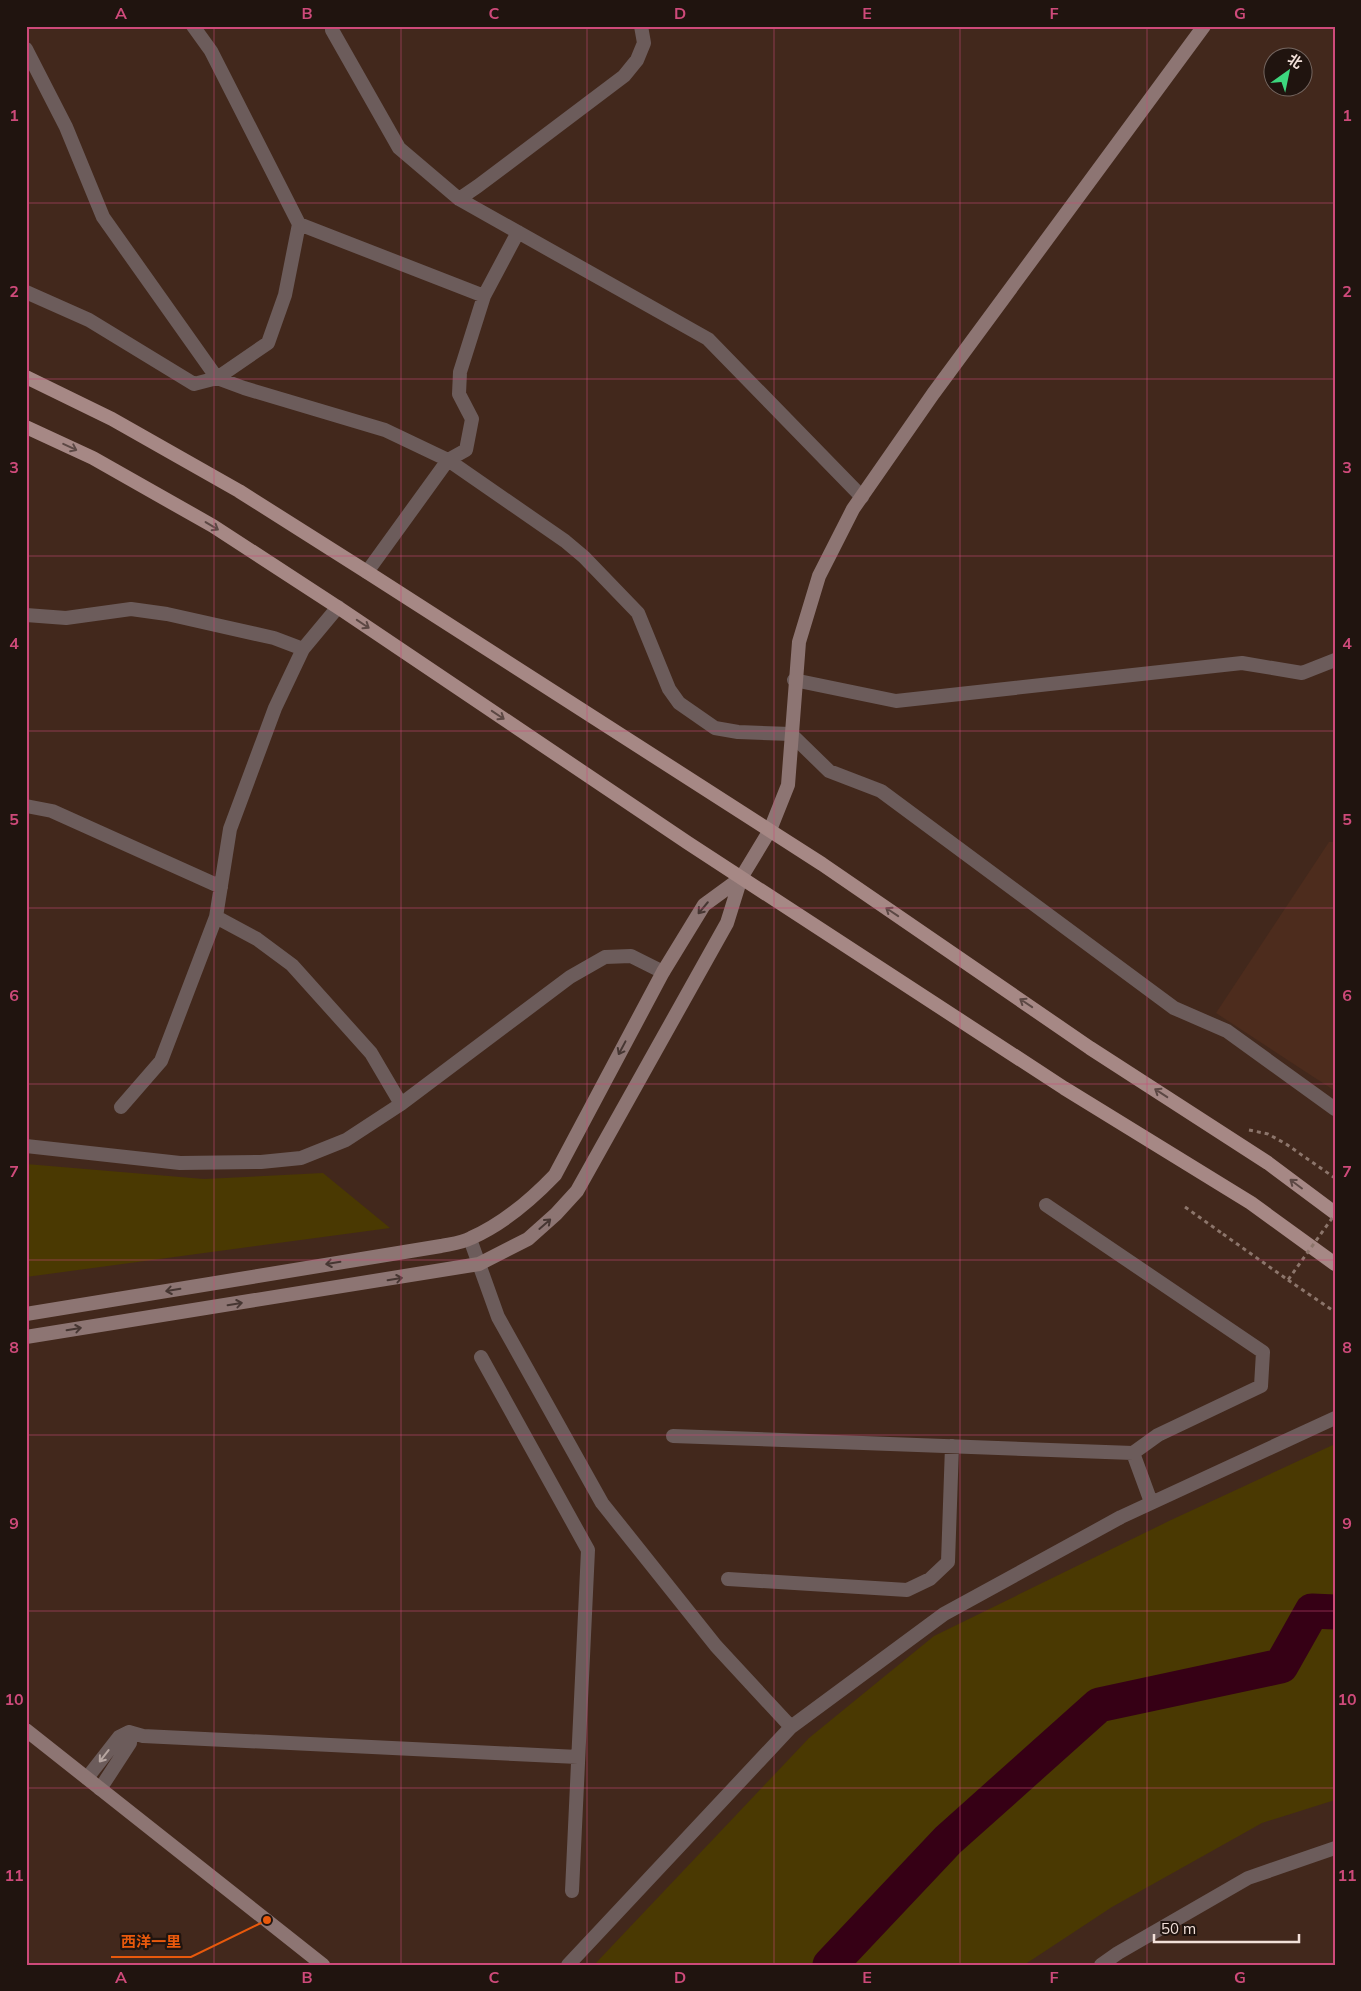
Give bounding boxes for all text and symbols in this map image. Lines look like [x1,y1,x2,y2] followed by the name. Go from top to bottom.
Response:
[115,3,127,23] text: A
[301,3,313,23] text: B
[489,3,500,23] text: C
[674,3,686,23] text: D
[862,3,872,23] text: E
[1049,3,1059,23] text: F
[1234,3,1246,23] text: G
[1264,48,1314,98] north arrow
[1284,50,1306,72] text: 北
[9,105,19,125] text: 1
[1342,105,1352,125] text: 1
[9,281,19,301] text: 2
[1342,281,1352,301] text: 2
[62,443,77,453] one-way arrow
[9,457,19,477] text: 3
[1342,457,1352,477] text: 3
[205,522,219,532] one-way arrow
[356,619,370,629] one-way arrow
[9,633,19,653] text: 4
[1342,633,1352,653] text: 4
[491,710,505,720] one-way arrow
[9,809,19,829] text: 5
[1342,809,1352,829] text: 5
[698,901,709,914] one-way arrow
[885,906,899,916] one-way arrow
[9,985,19,1005] text: 6
[1342,985,1352,1005] text: 6
[1019,998,1033,1008] one-way arrow
[617,1040,627,1055] one-way arrow
[1154,1088,1168,1099] one-way arrow
[9,1161,19,1181] text: 7
[1342,1161,1352,1181] text: 7
[1290,1178,1303,1189] one-way arrow
[539,1219,552,1230] one-way arrow
[325,1259,341,1269] one-way arrow
[387,1273,403,1283] one-way arrow
[165,1285,181,1295] one-way arrow
[227,1299,243,1309] one-way arrow
[66,1324,82,1334] one-way arrow
[9,1337,19,1357] text: 8
[1342,1337,1352,1357] text: 8
[9,1513,19,1533] text: 9
[1342,1513,1352,1533] text: 9
[4,1689,24,1709] text: 10
[1337,1689,1357,1709] text: 10
[99,1749,110,1762] one-way arrow
[4,1865,24,1885] text: 11
[1337,1865,1357,1885] text: 11
[1154,1911,1298,1943] scale bar
[1161,1919,1196,1938] text: 50 m
[111,1927,191,1957] callout: 西洋一里
[121,1932,181,1951] text: 西洋一里
[115,1967,127,1987] text: A
[301,1967,313,1987] text: B
[489,1967,500,1987] text: C
[674,1967,686,1987] text: D
[862,1967,872,1987] text: E
[1049,1967,1059,1987] text: F
[1234,1967,1246,1987] text: G

